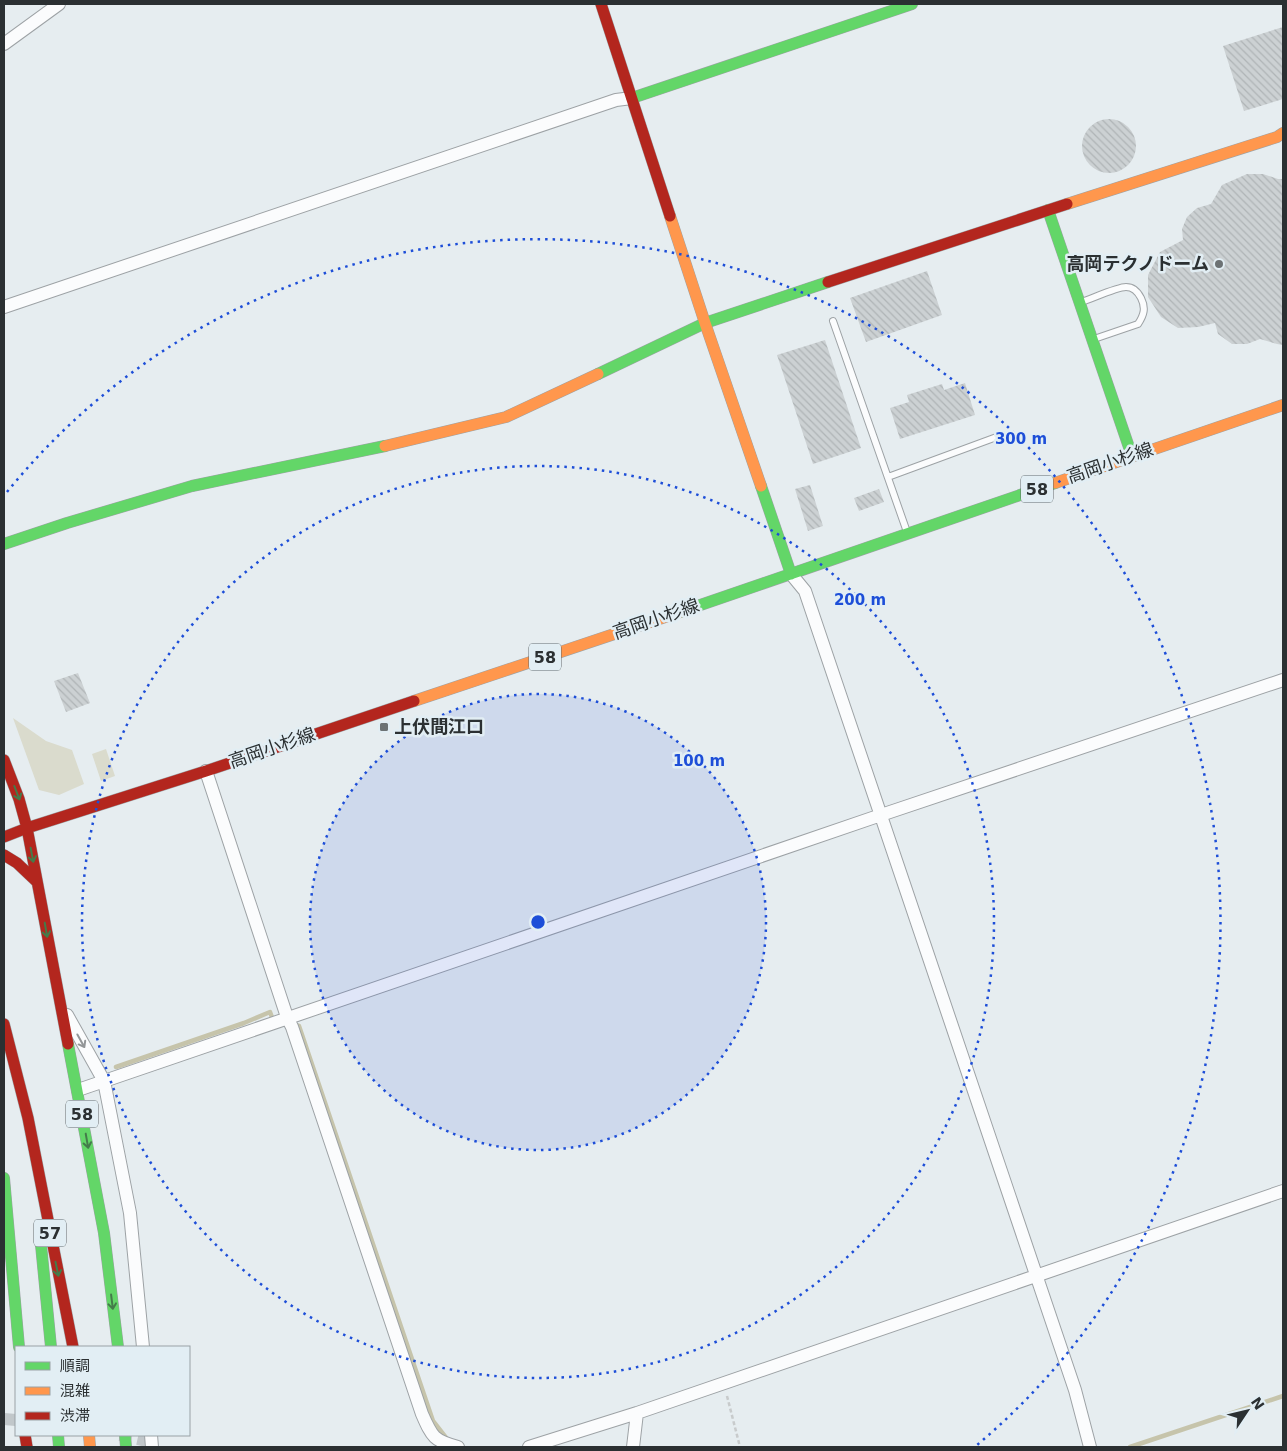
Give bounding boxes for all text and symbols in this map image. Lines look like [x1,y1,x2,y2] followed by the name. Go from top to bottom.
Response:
[1067,253,1209,274] place label: 高岡テクノドーム
[1213,258,1225,270] marker: 高岡テクノドーム
[995,430,1047,448] text: 300 m
[1064,438,1156,487] street label: 高岡小杉線
[1021,476,1053,502] road number: 58
[834,591,886,609] text: 200 m
[610,594,702,643] street label: 高岡小杉線
[529,644,561,670] road number: 58
[394,716,484,737] place label: 上伏間江口
[378,721,390,733] marker: 上伏間江口
[226,723,318,772] street label: 高岡小杉線
[673,752,725,770] text: 100 m
[13,785,22,801] one-way arrow
[28,847,37,863] one-way arrow
[529,913,547,931] centre of rings
[42,922,52,938] one-way arrow
[77,1033,87,1047] one-way arrow
[66,1100,98,1128] road number: 58
[82,1133,92,1149] one-way arrow
[34,1220,66,1246] road number: 57
[53,1261,63,1277] one-way arrow
[107,1293,117,1309] one-way arrow
[15,1346,190,1436] legend
[60,1357,90,1375] text: 順調
[60,1382,90,1400] text: 混雑
[1222,1386,1272,1436] north arrow
[1248,1394,1268,1413] text: N
[60,1407,90,1425] text: 渋滞

